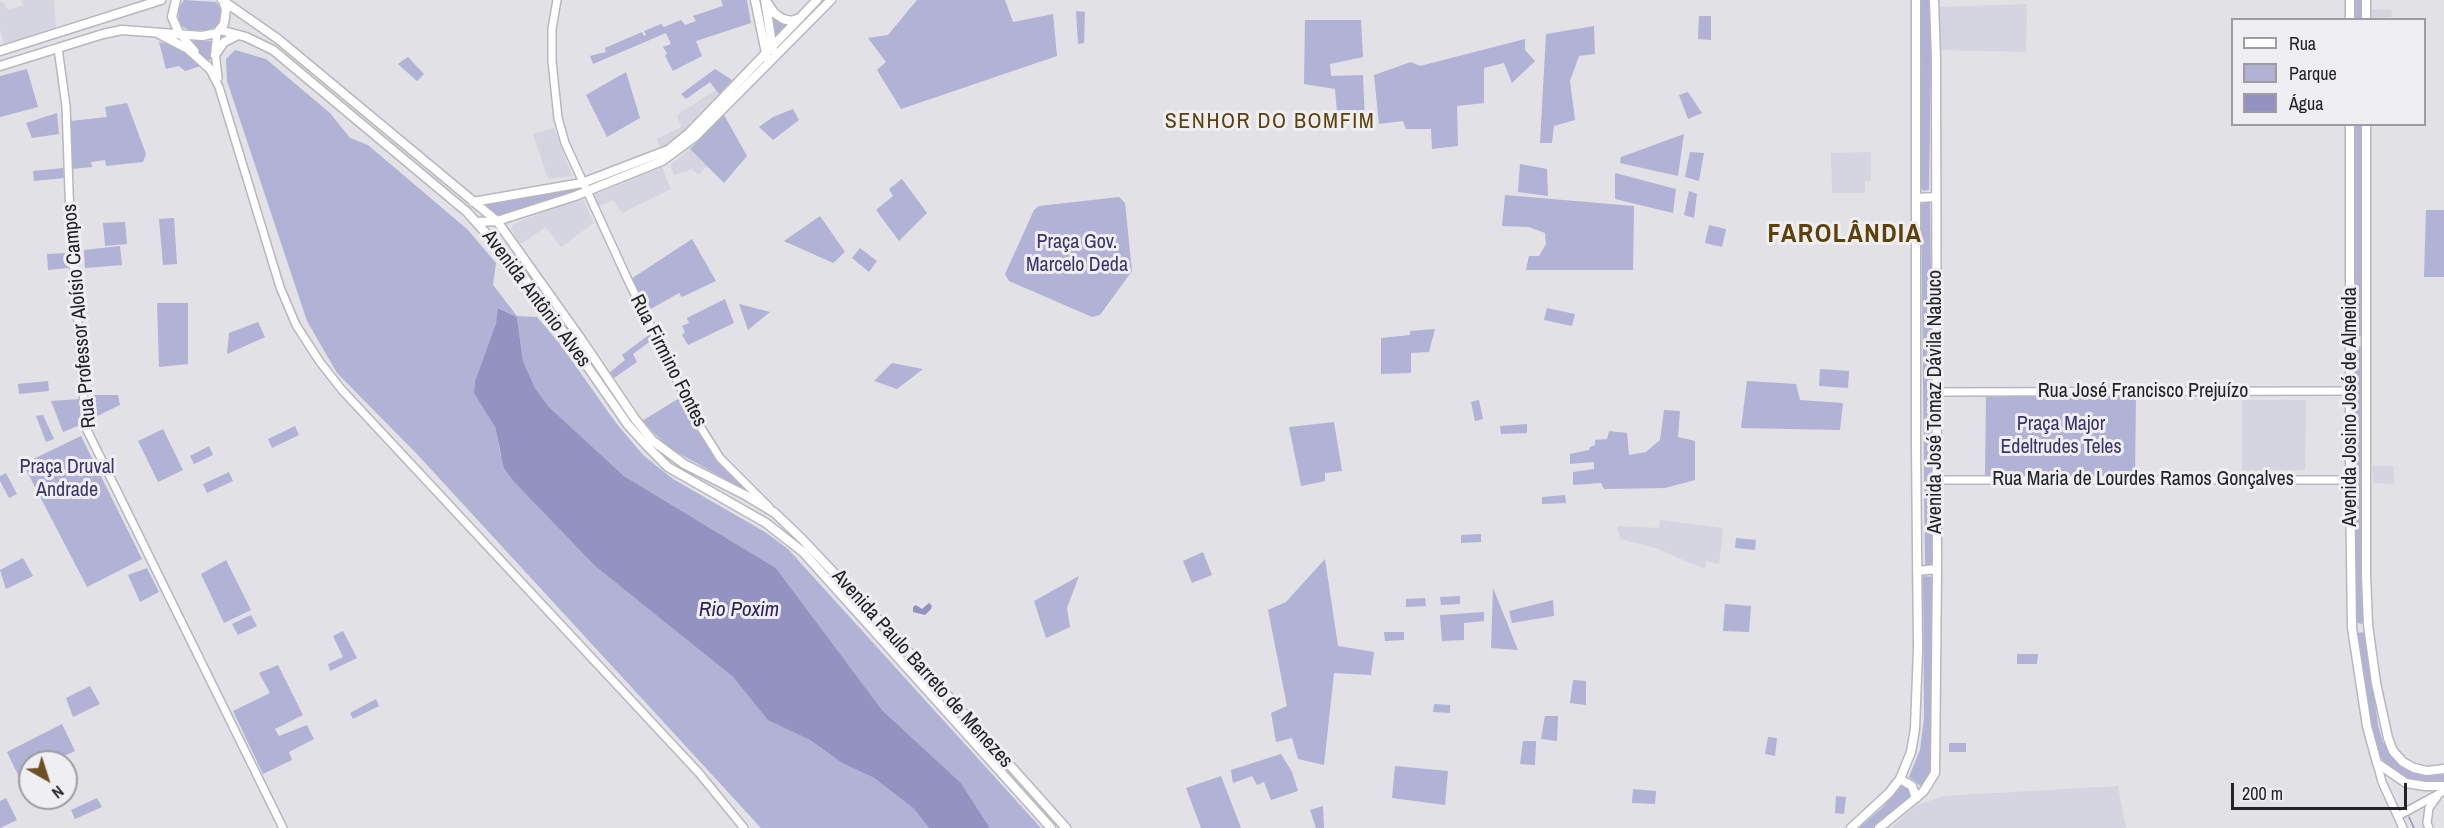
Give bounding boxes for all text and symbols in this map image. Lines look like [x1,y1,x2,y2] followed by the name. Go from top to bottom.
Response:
[2231,18,2426,126] legend
[2289,31,2316,56] text: Rua
[2289,61,2337,86] text: Parque
[2289,91,2323,116] text: Água
[1165,109,1375,135] district label: SENHOR DO BOMFIM
[58,203,102,429] street label: Rua Professor Aloísio Campos
[1768,219,1922,251] district label: FAROLÂNDIA
[477,226,595,372] street label: Avenida Antônio Alves
[1026,231,1128,278] park label: Praça Gov. Marcelo Deda
[1924,270,1948,534] street label: Avenida José Tomaz Dávila Nabuco
[2339,287,2363,527] street label: Avenida Josino José de Almeida
[624,291,712,431] street label: Rua Firmino Fontes
[2038,380,2248,404] street label: Rua José Francisco Prejuízo
[2000,413,2122,460] park label: Praça Major Edeltrudes Teles
[20,456,114,503] park label: Praça Druval Andrade
[1992,468,2294,492] street label: Rua Maria de Lourdes Ramos Gonçalves
[827,565,1017,773] street label: Avenida Paulo Barreto de Menezes
[699,597,779,623] water label: Rio Poxim
[18,750,78,810] north arrow
[2234,771,2410,809] scale bar
[47,781,69,804] text: N
[2242,781,2283,806] text: 200 m

